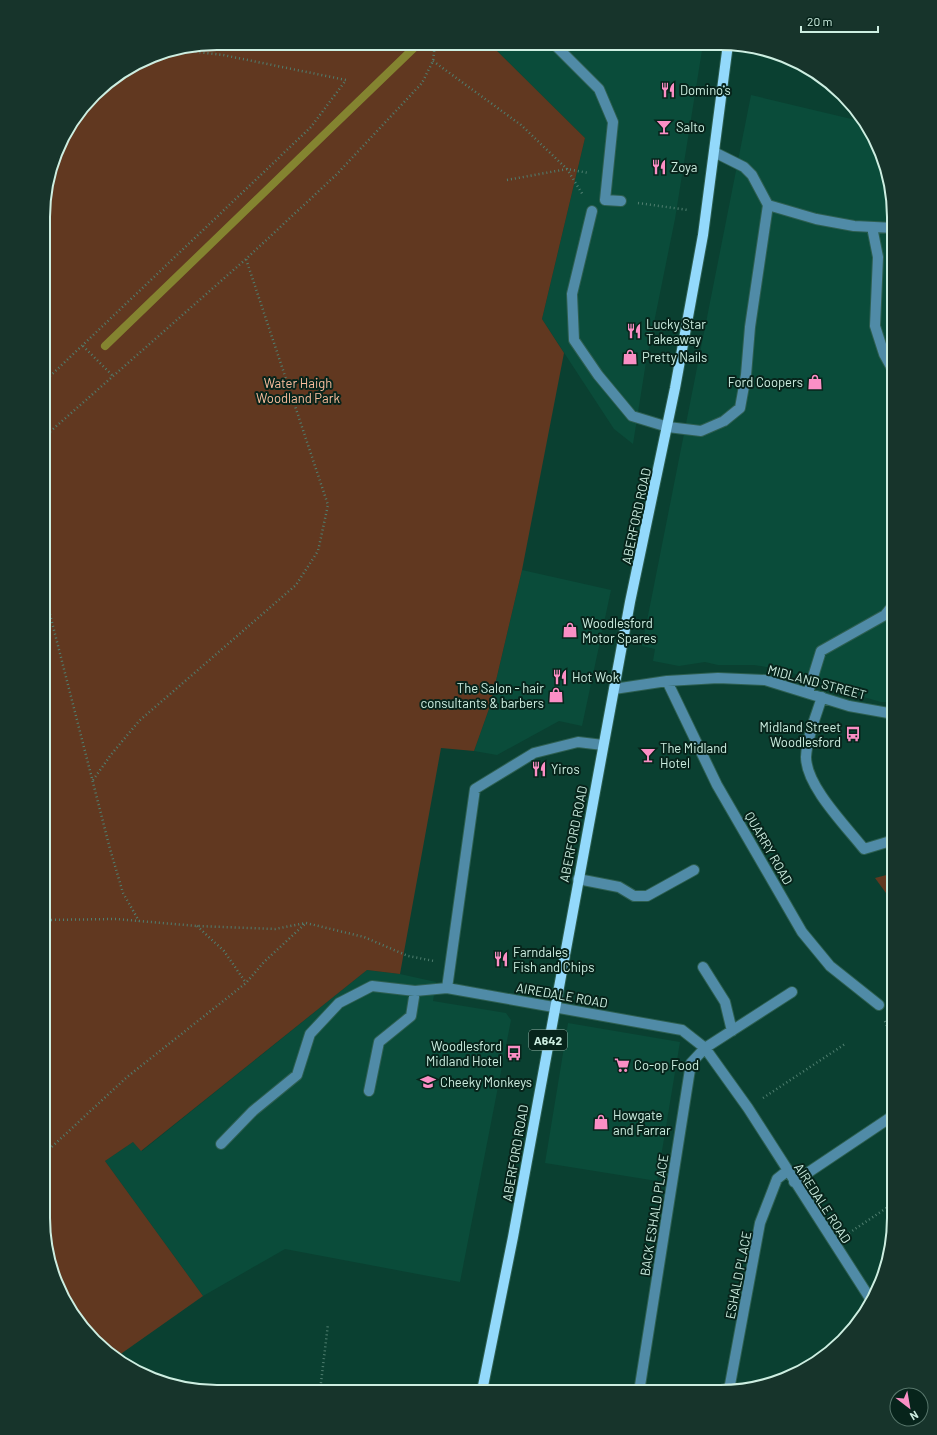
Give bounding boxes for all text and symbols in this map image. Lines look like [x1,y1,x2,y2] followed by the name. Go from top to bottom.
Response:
[801,8,878,34] scale bar
[807,14,833,28] text: 20 m
[659,81,677,99] restaurant icon: Domino's
[680,82,731,98] place label: Domino's
[655,118,673,136] bar icon: Salto
[676,119,705,135] place label: Salto
[650,158,668,176] restaurant icon: Zoya
[671,159,697,175] place label: Zoya
[646,316,706,347] place label: Lucky Star Takeaway
[625,322,643,340] restaurant icon: Lucky Star Takeaway
[621,348,639,366] shop icon: Pretty Nails
[642,349,707,365] place label: Pretty Nails
[806,373,824,391] shop icon: Ford Coopers
[728,374,803,390] place label: Ford Coopers
[256,375,340,406] park label: Water Haigh Woodland Park
[618,466,654,566] street label: ABERFORD ROAD
[582,615,656,646] place label: Woodlesford Motor Spares
[561,621,579,639] shop icon: Woodlesford Motor Spares
[766,661,868,703] street label: MIDLAND STREET
[551,668,569,686] restaurant icon: Hot Wok
[572,669,620,685] place label: Hot Wok
[420,680,544,711] place label: The Salon - hair consultants & barbers
[547,686,565,704] shop icon: The Salon - hair consultants & barbers
[760,719,841,750] place label: Midland Street Woodlesford
[844,725,862,743] bus stop icon: Midland Street Woodlesford
[660,740,727,771] place label: The Midland Hotel
[639,746,657,764] bar icon: The Midland Hotel
[530,760,548,778] restaurant icon: Yiros
[551,761,580,777] place label: Yiros
[556,784,590,884] street label: ABERFORD ROAD
[742,809,796,887] street label: QUARRY ROAD
[513,944,594,975] place label: Farndales Fish and Chips
[492,950,510,968] restaurant icon: Farndales Fish and Chips
[515,979,609,1011] street label: AIREDALE ROAD
[529,1030,567,1050] road number: A642
[426,1038,502,1069] place label: Woodlesford Midland Hotel
[505,1044,523,1062] bus stop icon: Woodlesford Midland Hotel
[613,1056,631,1074] supermarket icon: Co-op Food
[634,1057,699,1073] place label: Co-op Food
[419,1073,437,1091] school or university icon: Cheeky Monkeys
[440,1074,532,1090] place label: Cheeky Monkeys
[499,1103,531,1203] street label: ABERFORD ROAD
[613,1107,671,1138] place label: Howgate and Farrar
[592,1113,610,1131] shop icon: Howgate and Farrar
[636,1153,672,1277] street label: BACK ESHALD PLACE
[791,1160,855,1246] street label: AIREDALE ROAD
[722,1230,754,1320] street label: ESHALD PLACE
[889,1387,929,1427] north arrow
[908,1409,921,1423] text: N

